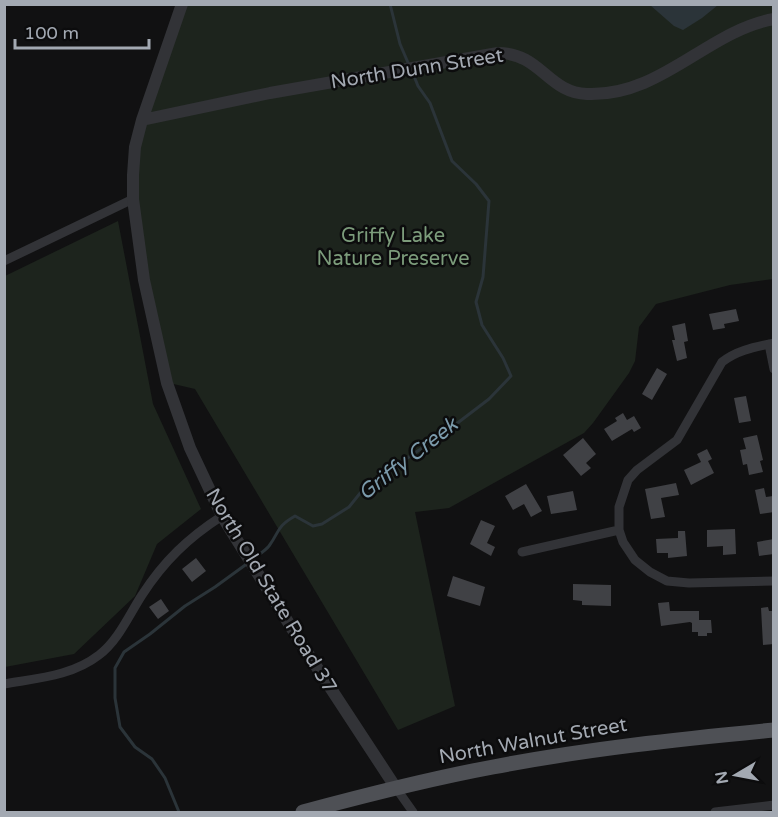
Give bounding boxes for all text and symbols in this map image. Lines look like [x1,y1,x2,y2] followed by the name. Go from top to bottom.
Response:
[15,12,148,50] scale bar
[24,22,79,44] text: 100 m
[329,43,505,94] street label: North Dunn Street
[316,224,470,271] park label: Griffy Lake Nature Preserve
[353,411,464,506] water label: Griffy Creek
[200,484,342,698] street label: North Old State Road 37
[437,713,629,769] street label: North Walnut Street
[706,745,766,805] north arrow
[711,769,733,785] text: N

